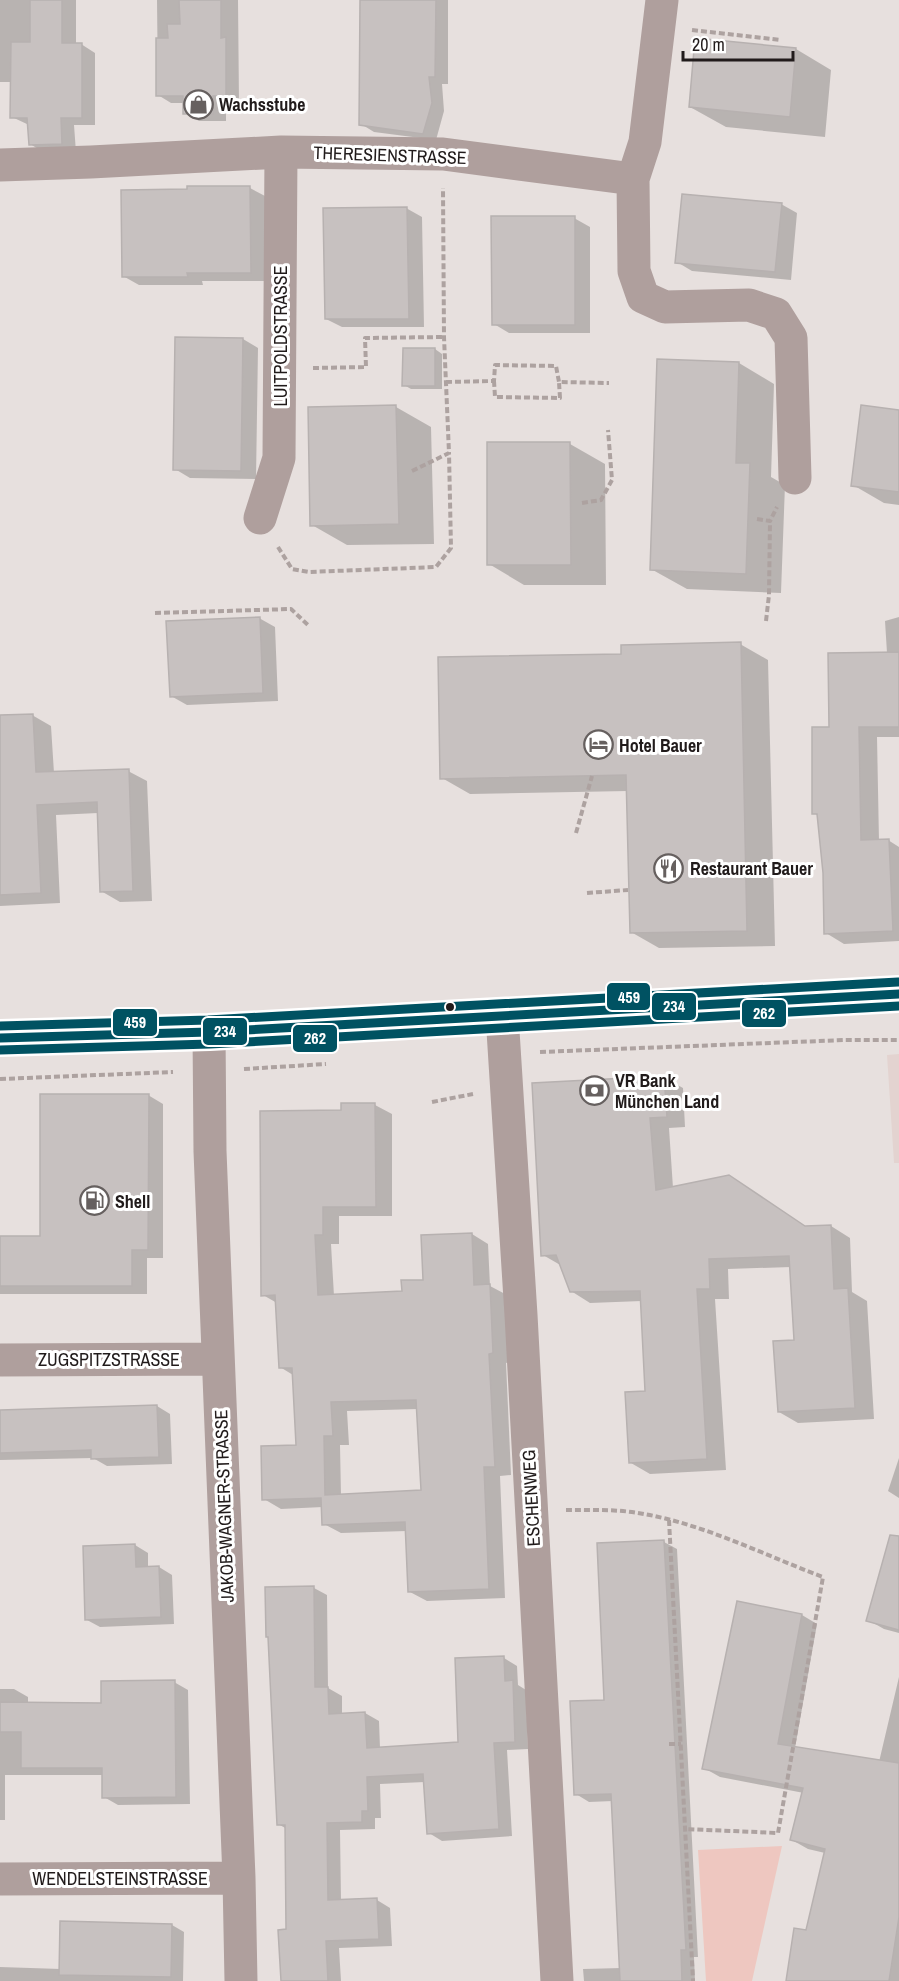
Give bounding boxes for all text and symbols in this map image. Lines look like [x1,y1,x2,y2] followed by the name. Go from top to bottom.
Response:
[683,24,792,62] scale bar
[692,32,725,57] text: 20 m
[182,88,214,120] shop icon: Wachsstube
[219,92,305,117] place label: Wachsstube
[313,140,467,170] street label: THERESIENSTRASSE
[268,265,293,407] street label: LUITPOLDSTRASSE
[582,729,614,761] hotel icon: Hotel Bauer
[619,733,702,758] place label: Hotel Bauer
[653,852,685,884] restaurant icon: Restaurant Bauer
[690,856,813,881] place label: Restaurant Bauer
[606,982,651,1011] line badge: 459
[618,986,640,1008] text: 459
[651,992,697,1021] line badge: 234
[663,995,686,1017] text: 234
[741,999,787,1028] line badge: 262
[444,1001,456,1013] unlabelled marker
[753,1002,775,1024] text: 262
[112,1008,158,1037] line badge: 459
[124,1011,146,1033] text: 459
[202,1017,248,1046] line badge: 234
[214,1020,237,1042] text: 234
[292,1024,338,1053] line badge: 262
[304,1027,326,1049] text: 262
[615,1068,719,1114] place label: VR Bank München Land
[578,1074,610,1106] bank icon: VR Bank München Land
[78,1185,110,1217] fuel station icon: Shell
[115,1189,150,1214] place label: Shell
[38,1347,180,1372] street label: ZUGSPITZSTRASSE
[208,1409,240,1603] street label: JAKOB-WAGNER-STRASSE
[516,1449,546,1547] street label: ESCHENWEG
[32,1866,208,1891] street label: WENDELSTEINSTRASSE

